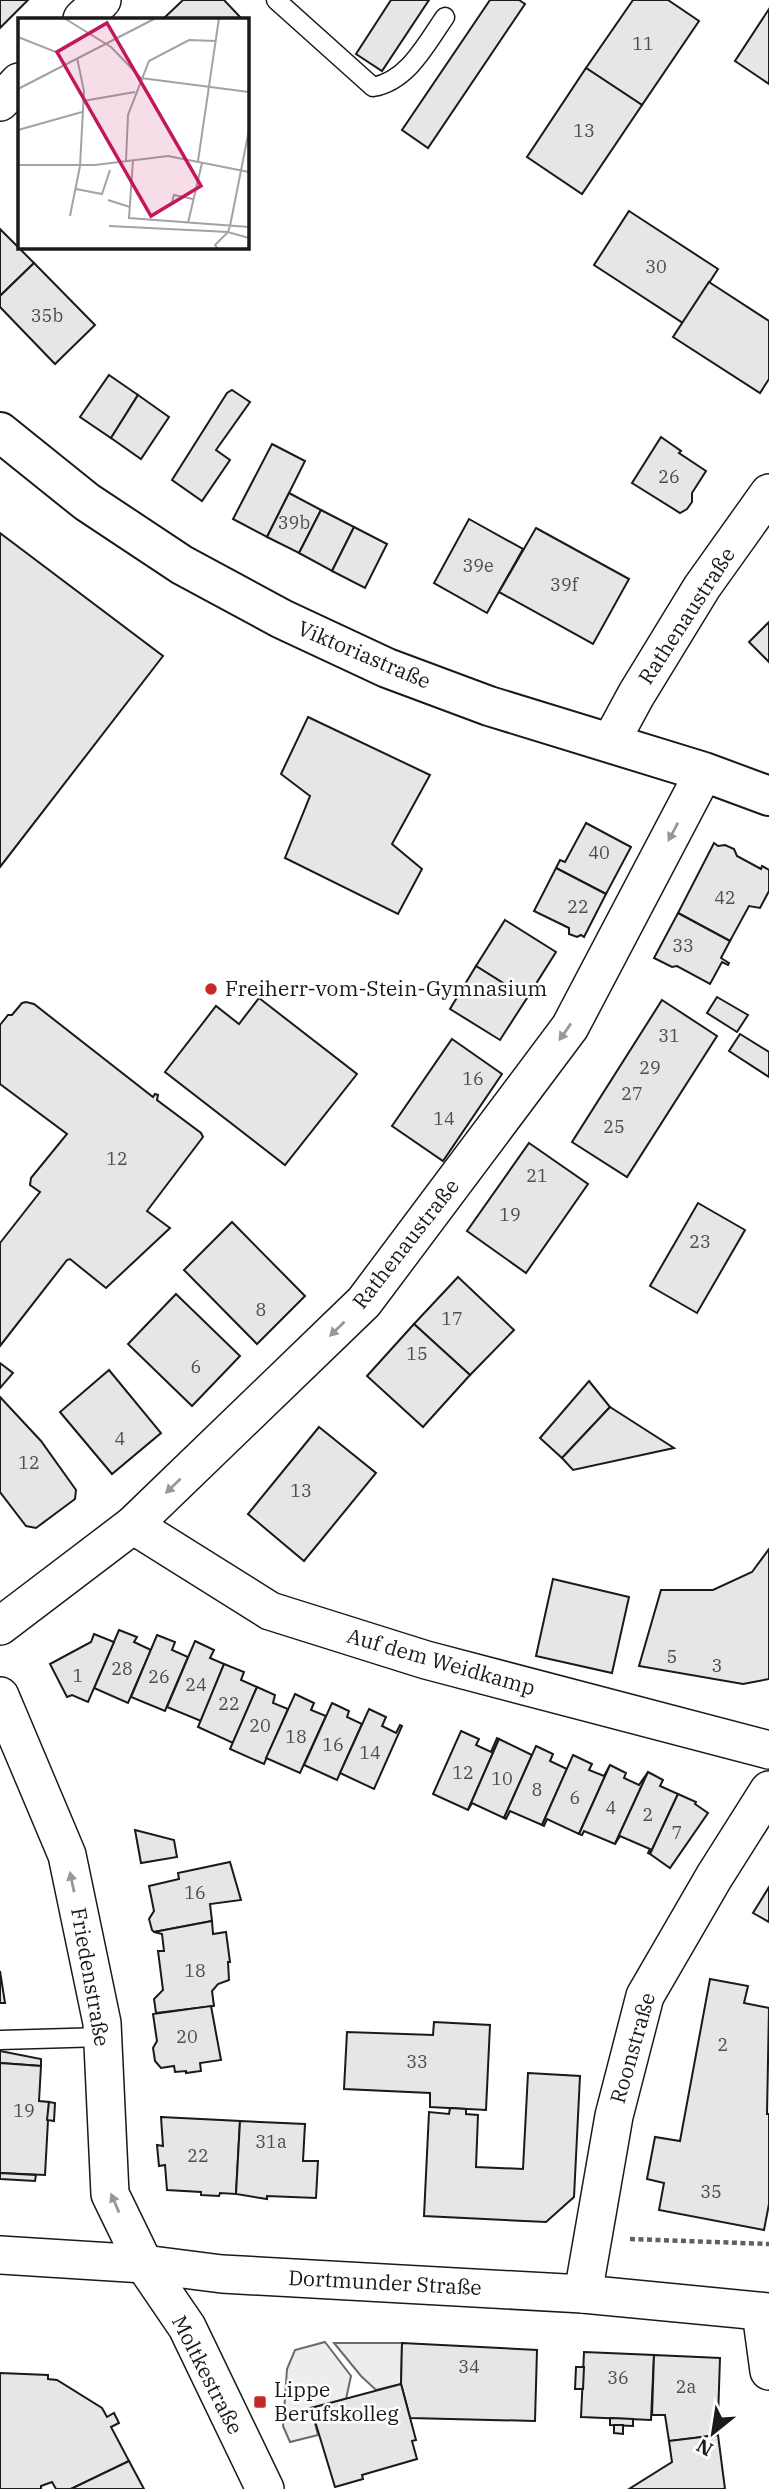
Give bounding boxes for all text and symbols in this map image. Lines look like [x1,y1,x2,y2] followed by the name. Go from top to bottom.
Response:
[18,18,248,248] inset map
[632,32,654,55] house number: 11
[573,119,595,142] house number: 13
[645,255,667,278] house number: 30
[31,304,63,327] house number: 35b
[658,465,680,488] house number: 26
[278,511,310,534] house number: 39b
[631,542,741,689] street label: Rathenaustraße
[462,554,494,577] house number: 39e
[550,573,580,596] house number: 39f
[294,613,435,695] street label: Viktoriastraße
[667,823,679,842] one-way arrow
[588,841,610,864] house number: 40
[714,886,736,909] house number: 42
[567,895,589,918] house number: 22
[672,934,694,957] house number: 33
[225,974,547,1002] place label: Freiherr-vom-Stein-Gymnasium
[203,981,219,997] marker: Freiherr-vom-Stein-Gymnasium
[559,1023,572,1042] one-way arrow
[658,1024,680,1047] house number: 31
[639,1056,661,1079] house number: 29
[462,1067,484,1090] house number: 16
[621,1082,643,1105] house number: 27
[433,1107,455,1130] house number: 14
[603,1115,625,1138] house number: 25
[106,1147,128,1170] house number: 12
[526,1164,548,1187] house number: 21
[346,1173,465,1314] street label: Rathenaustraße
[499,1203,521,1226] house number: 19
[689,1230,711,1253] house number: 23
[256,1298,266,1321] house number: 8
[441,1307,463,1330] house number: 17
[329,1320,346,1336] one-way arrow
[406,1342,428,1365] house number: 15
[191,1355,201,1378] house number: 6
[115,1427,125,1450] house number: 4
[18,1451,40,1474] house number: 12
[165,1478,182,1494] one-way arrow
[290,1479,312,1502] house number: 13
[344,1621,539,1701] street label: Auf dem Weidkamp
[667,1645,677,1668] house number: 5
[712,1654,722,1677] house number: 3
[111,1657,133,1680] house number: 28
[73,1664,83,1687] house number: 1
[148,1665,170,1688] house number: 26
[185,1673,207,1696] house number: 24
[218,1692,240,1715] house number: 22
[249,1714,271,1737] house number: 20
[285,1725,307,1748] house number: 18
[322,1733,344,1756] house number: 16
[359,1741,381,1764] house number: 14
[452,1761,474,1784] house number: 12
[491,1767,513,1790] house number: 10
[532,1778,542,1801] house number: 8
[570,1786,580,1809] house number: 6
[606,1796,616,1819] house number: 4
[643,1803,653,1826] house number: 2
[672,1821,682,1844] house number: 7
[67,1871,78,1893] one-way arrow
[184,1881,206,1904] house number: 16
[65,1905,117,2048] street label: Friedenstraße
[184,1959,206,1982] house number: 18
[603,1989,661,2106] street label: Roonstraße
[176,2025,198,2048] house number: 20
[718,2033,728,2056] house number: 2
[406,2050,428,2073] house number: 33
[13,2099,35,2122] house number: 19
[255,2130,287,2153] house number: 31a
[187,2144,209,2167] house number: 22
[700,2180,722,2203] house number: 35
[109,2193,121,2213] one-way arrow
[288,2263,482,2301] street label: Dortmunder Straße
[166,2310,250,2439] street label: Moltkestraße
[458,2355,480,2378] house number: 34
[607,2366,629,2389] house number: 36
[274,2375,399,2427] place label: Lippe Berufskolleg
[676,2375,696,2398] house number: 2a
[252,2394,268,2410] marker: Lippe Berufskolleg
[678,2398,748,2468] north arrow
[692,2434,717,2462] text: N

